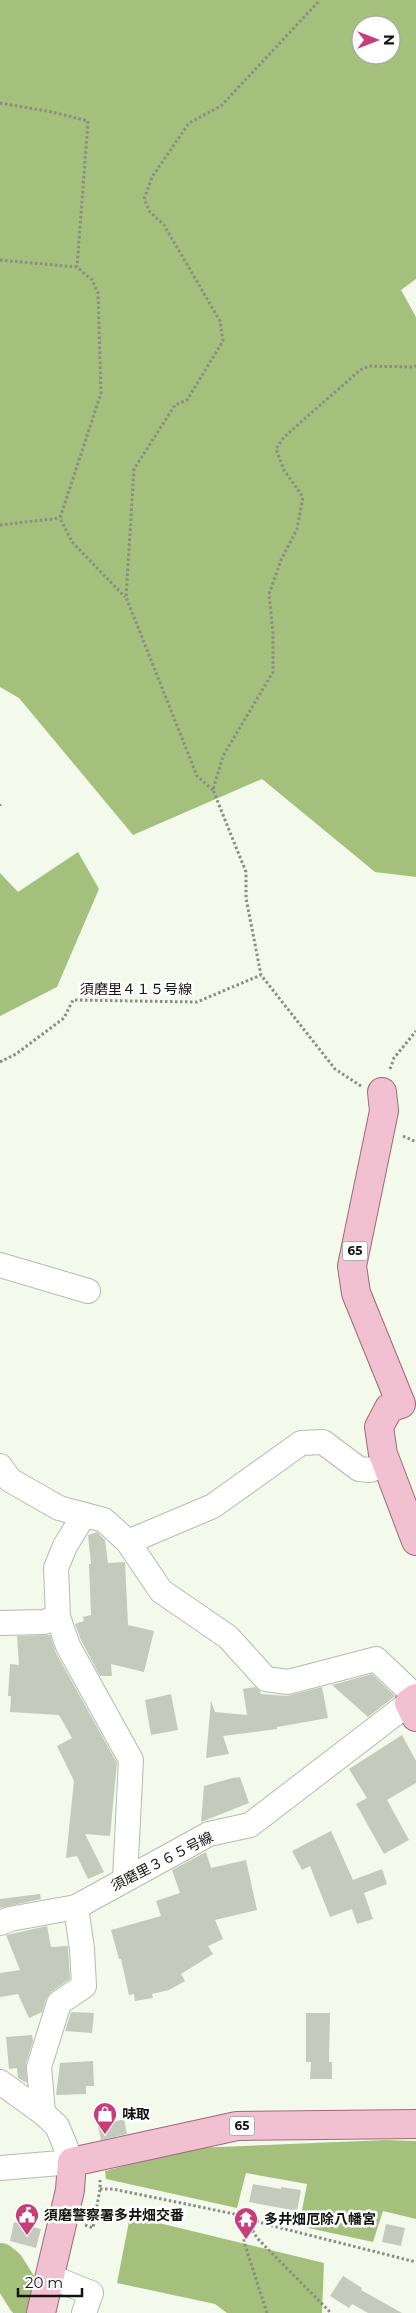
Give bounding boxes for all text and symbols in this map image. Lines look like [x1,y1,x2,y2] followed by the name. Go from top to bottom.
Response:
[351,15,401,65] north arrow
[380,34,398,46] text: N
[80,980,192,998] street label: 須磨里４１５号線
[342,1242,368,1260] road number: 65
[108,1828,216,1894] street label: 須磨里３６５号線
[92,2101,118,2135] shop icon: 味取
[122,2105,150,2123] place label: 味取
[230,2116,254,2136] road number: 65
[14,2202,40,2236] public building icon: 須磨警察署多井畑交番
[44,2206,184,2224] place label: 須磨警察署多井畑交番
[233,2206,259,2240] temple icon: 多井畑厄除八幡宮
[264,2210,376,2228] place label: 多井畑厄除八幡宮
[18,2266,81,2298] scale bar
[25,2273,63,2292] text: 20 m

